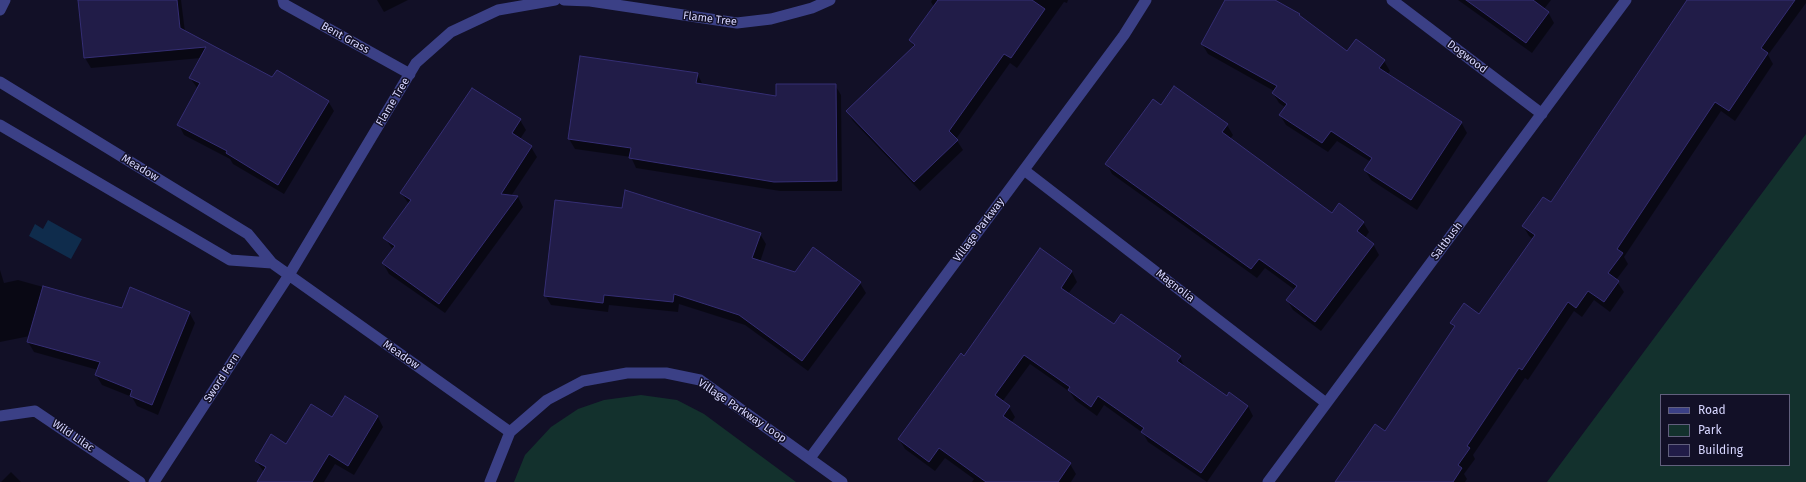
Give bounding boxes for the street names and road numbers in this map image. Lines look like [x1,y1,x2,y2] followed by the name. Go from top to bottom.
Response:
[682,9,738,29] street label: Flame Tree
[319,19,371,57] street label: Bent Grass
[1444,38,1490,76] street label: Dogwood
[373,75,413,129] street label: Flame Tree
[119,152,161,184] street label: Meadow
[951,195,1007,265] street label: Village Parkway
[1429,220,1465,262] street label: Saltbush
[1153,267,1197,305] street label: Magnolia
[380,338,422,372] street label: Meadow
[201,351,243,405] street label: Sword Fern
[695,376,789,446] street label: Village Parkway Loop
[49,417,97,455] street label: Wild Lilac

